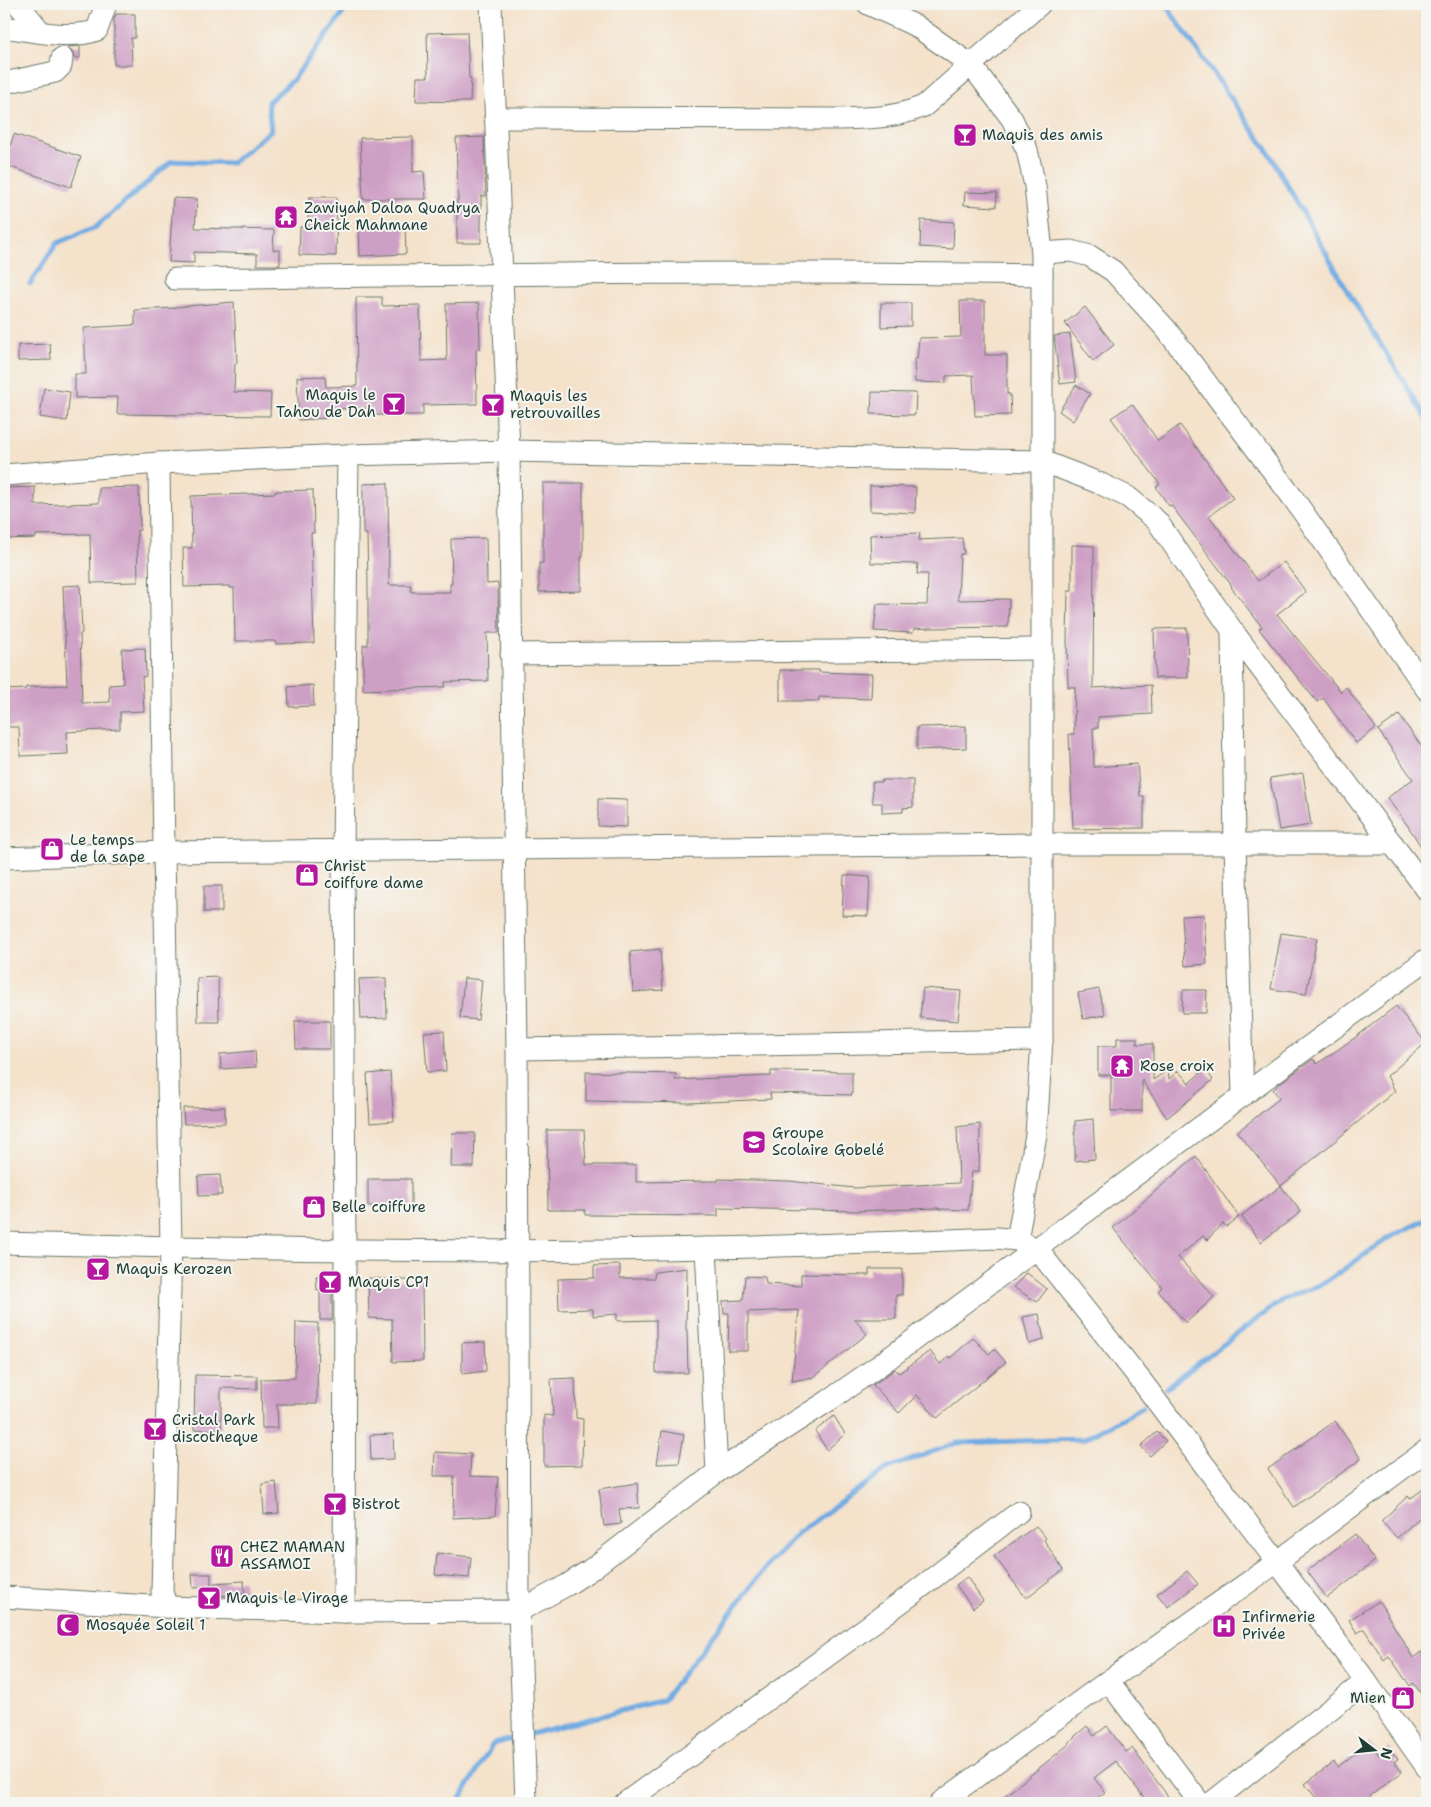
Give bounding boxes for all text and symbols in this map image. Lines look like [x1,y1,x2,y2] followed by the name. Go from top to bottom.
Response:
[952,122,978,148] bar icon: Maquis des amis
[982,125,1103,145] place label: Maquis des amis
[304,198,481,235] place label: Zawiyah Daloa Quadrya Cheick Mahmane
[273,204,299,230] temple icon: Zawiyah Daloa Quadrya Cheick Mahmane
[276,385,376,422] place label: Maquis le Tahou de Dah
[510,386,601,423] place label: Maquis les retrouvailles
[381,391,407,417] bar icon: Maquis le Tahou de Dah
[480,392,506,418] bar icon: Maquis les retrouvailles
[70,830,145,867] place label: Le temps de la sape
[39,836,65,862] shop icon: Le temps de la sape
[324,856,424,893] place label: Christ coiffure dame
[294,862,320,888] shop icon: Christ coiffure dame
[1109,1053,1135,1079] temple icon: Rose croix
[1140,1056,1214,1076] place label: Rose croix
[772,1123,884,1160] place label: Groupe Scolaire Gobelé
[741,1129,767,1155] school or university icon: Groupe Scolaire Gobelé
[301,1194,327,1220] shop icon: Belle coiffure
[332,1197,426,1217] place label: Belle coiffure
[85,1256,111,1282] bar icon: Maquis Kerozen
[116,1259,232,1279] place label: Maquis Kerozen
[317,1269,343,1295] bar icon: Maquis CP1
[348,1272,429,1292] place label: Maquis CP1
[172,1410,259,1447] place label: Cristal Park discotheque
[142,1416,168,1442] bar icon: Cristal Park discotheque
[322,1491,348,1517] bar icon: Bistrot
[352,1494,400,1514] place label: Bistrot
[240,1537,345,1574] place label: CHEZ MAMAN ASSAMOI
[209,1543,235,1569] restaurant icon: CHEZ MAMAN ASSAMOI
[196,1585,222,1611] bar icon: Maquis le Virage
[226,1588,349,1608] place label: Maquis le Virage
[1242,1607,1316,1644] place label: Infirmerie Privée
[55,1612,81,1638] mosque icon: Mosquée Soleil 1
[1211,1613,1237,1639] hospital icon: Infirmerie Privée
[86,1615,206,1635] place label: Mosquée Soleil 1
[1390,1685,1416,1711] shop icon: Mien
[1350,1688,1386,1708] place label: Mien
[1348,1724,1398,1774] north arrow
[1376,1746,1397,1761] text: N

